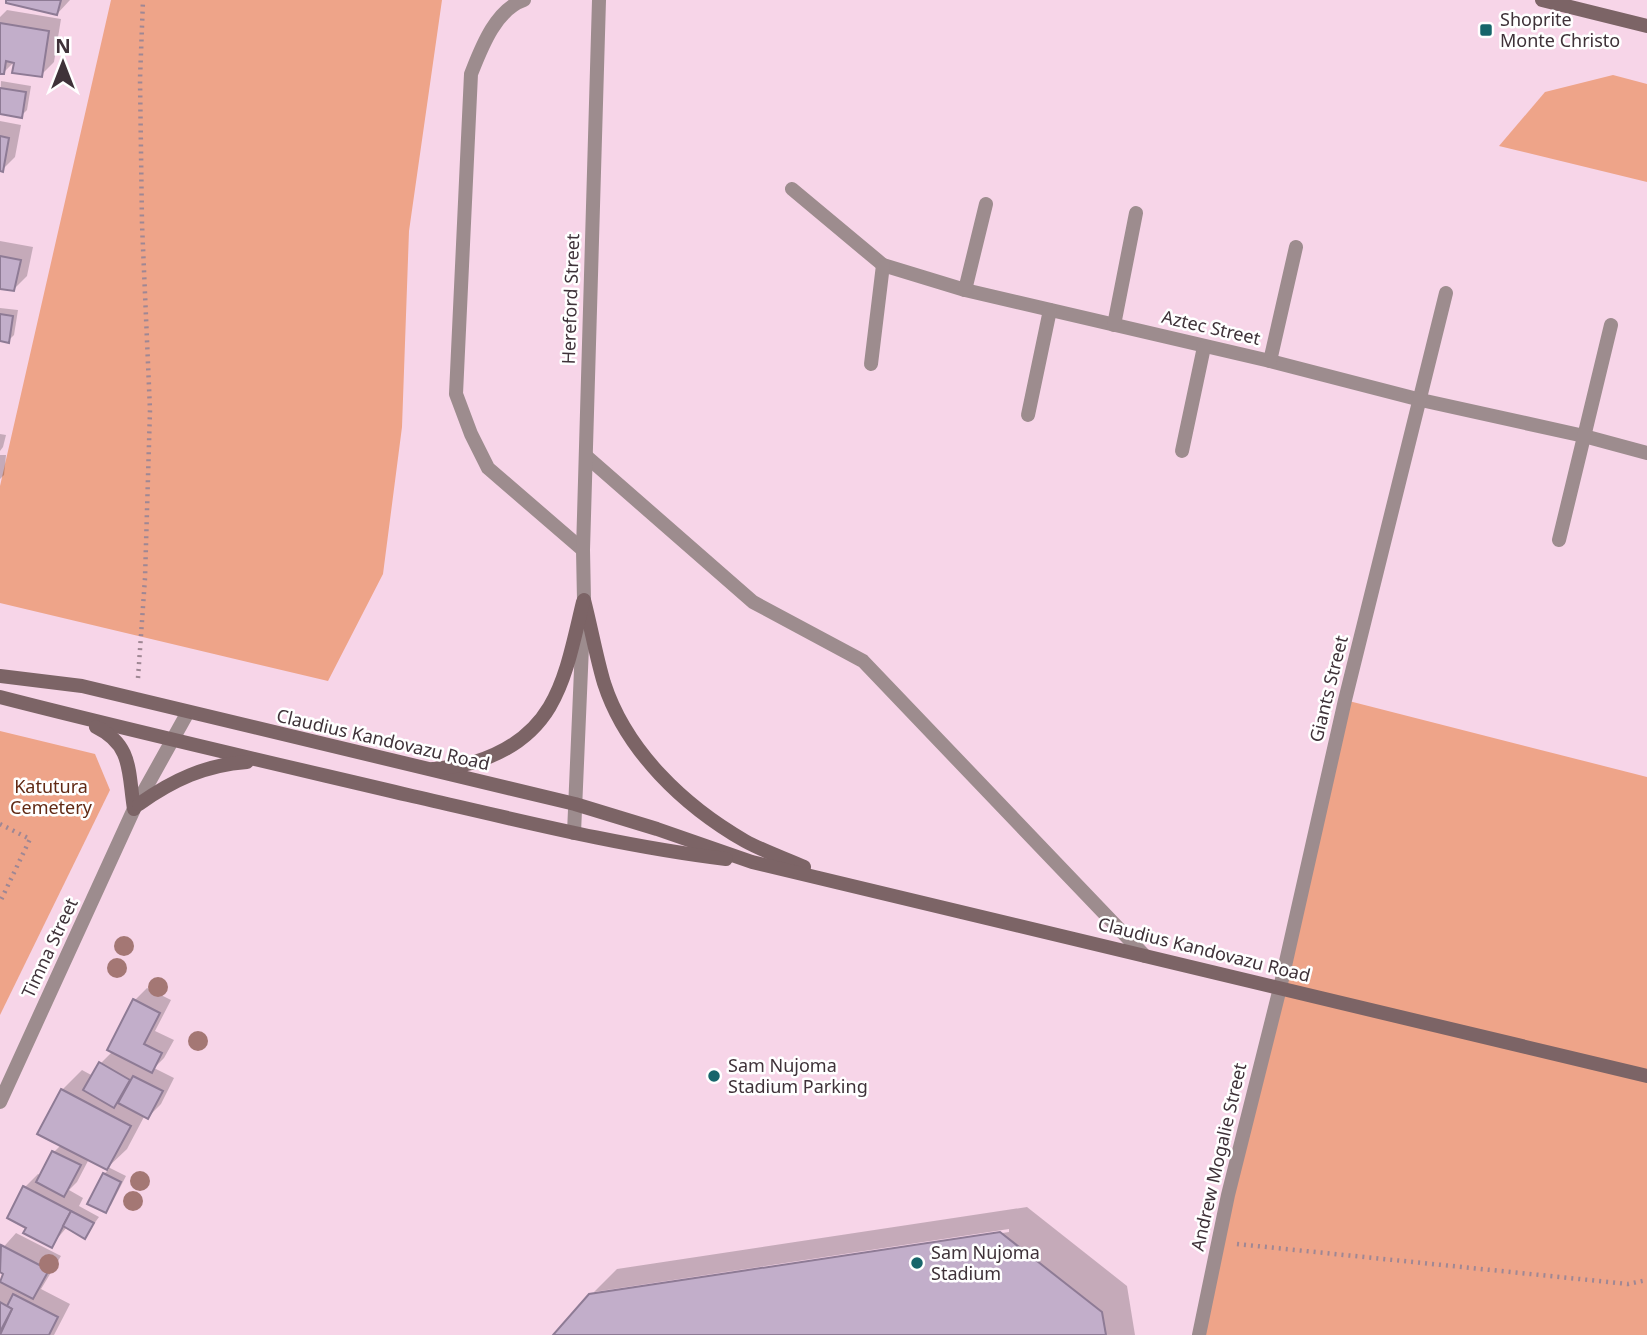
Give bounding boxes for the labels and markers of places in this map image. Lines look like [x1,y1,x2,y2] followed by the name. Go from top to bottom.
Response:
[1500,7,1620,52] place label: Shoprite Monte Christo
[1478,22,1494,38] marker: Shoprite Monte Christo
[728,1053,868,1098] place label: Sam Nujoma Stadium Parking
[706,1068,722,1084] marker: Sam Nujoma Stadium Parking
[931,1240,1040,1285] place label: Sam Nujoma Stadium
[909,1255,925,1271] marker: Sam Nujoma Stadium

